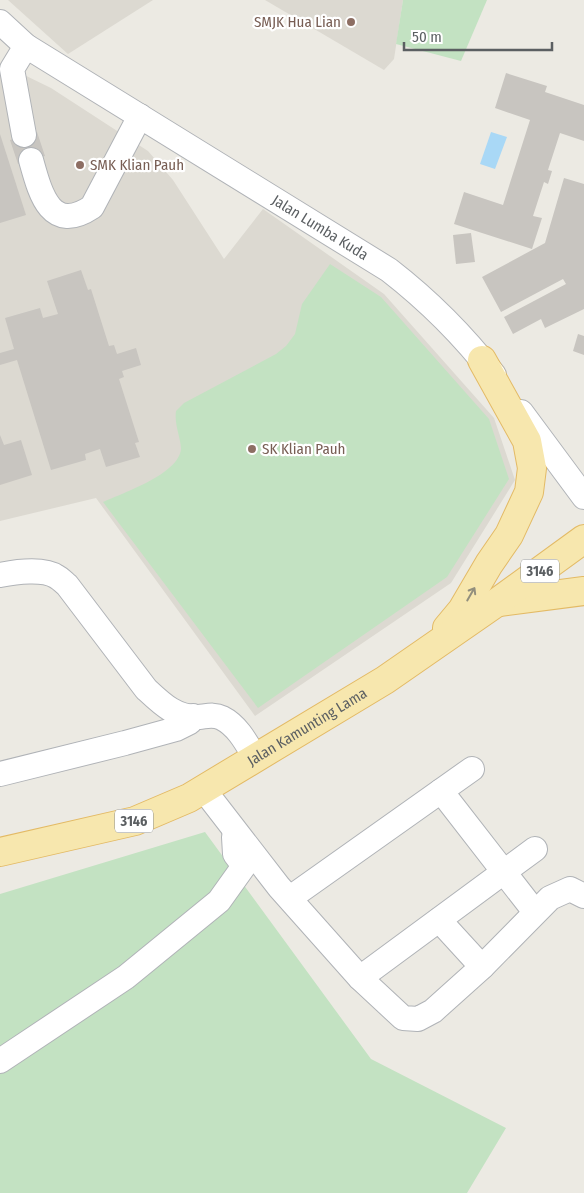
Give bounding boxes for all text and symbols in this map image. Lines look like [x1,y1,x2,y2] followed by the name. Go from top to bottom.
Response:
[254,13,341,31] place label: SMJK Hua Lian
[345,16,357,28] marker: SMJK Hua Lian
[404,20,552,52] scale bar
[412,28,442,46] text: 50 m
[90,156,184,174] place label: SMK Klian Pauh
[74,159,86,171] marker: SMK Klian Pauh
[269,191,372,264] street label: Jalan Lumba Kuda
[262,440,346,458] place label: SK Klian Pauh
[246,443,258,455] marker: SK Klian Pauh
[521,560,559,582] road number: 3146
[467,587,477,601] one-way arrow
[244,684,370,770] street label: Jalan Kamunting Lama
[115,809,153,832] road number: 3146

